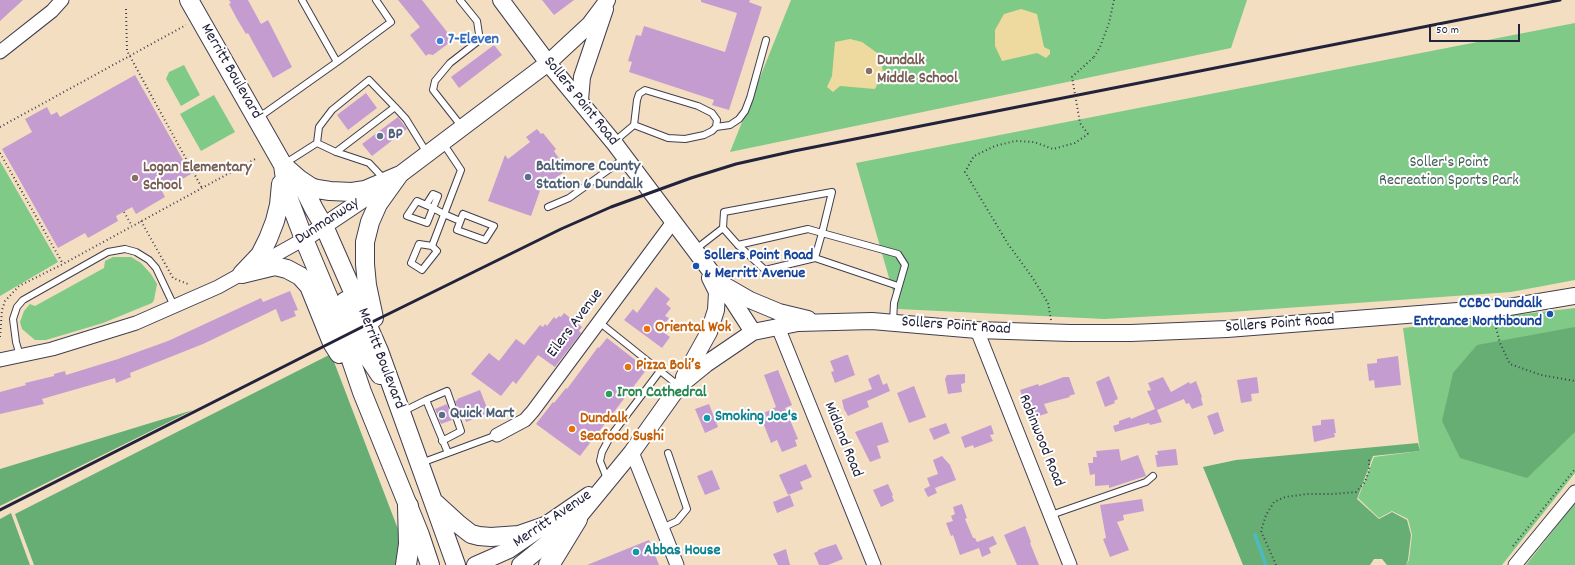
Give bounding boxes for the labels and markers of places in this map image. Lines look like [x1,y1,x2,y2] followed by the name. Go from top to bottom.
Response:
[448,31,499,51] place label: 7-Eleven
[435,36,445,46] marker: 7-Eleven
[877,52,958,90] place label: Dundalk Middle School
[864,66,874,76] marker: Dundalk Middle School
[388,126,403,146] place label: BP
[375,131,385,141] marker: BP
[536,158,643,196] place label: Baltimore County Station 6 Dundalk
[143,159,252,197] place label: Logan Elementary School
[523,172,533,182] marker: Baltimore County Station 6 Dundalk
[130,173,140,183] marker: Logan Elementary School
[704,247,813,285] place label: Sollers Point Road & Merritt Avenue
[691,261,701,271] marker: Sollers Point Road & Merritt Avenue
[1413,295,1542,333] place label: CCBC Dundalk Entrance Northbound
[1545,309,1555,319] marker: CCBC Dundalk Entrance Northbound
[655,319,731,339] place label: Oriental Wok
[642,324,652,334] marker: Oriental Wok
[636,357,701,377] place label: Pizza Boli’s
[623,362,633,372] marker: Pizza Boli’s
[617,384,707,404] place label: Iron Cathedral
[604,389,614,399] marker: Iron Cathedral
[450,405,515,425] place label: Quick Mart
[715,408,798,428] place label: Smoking Joe's
[437,410,447,420] marker: Quick Mart
[580,410,664,448] place label: Dundalk Seafood Sushi
[702,413,712,423] marker: Smoking Joe's
[567,424,577,434] marker: Dundalk Seafood Sushi
[644,542,720,562] place label: Abbas House
[631,547,641,557] marker: Abbas House

